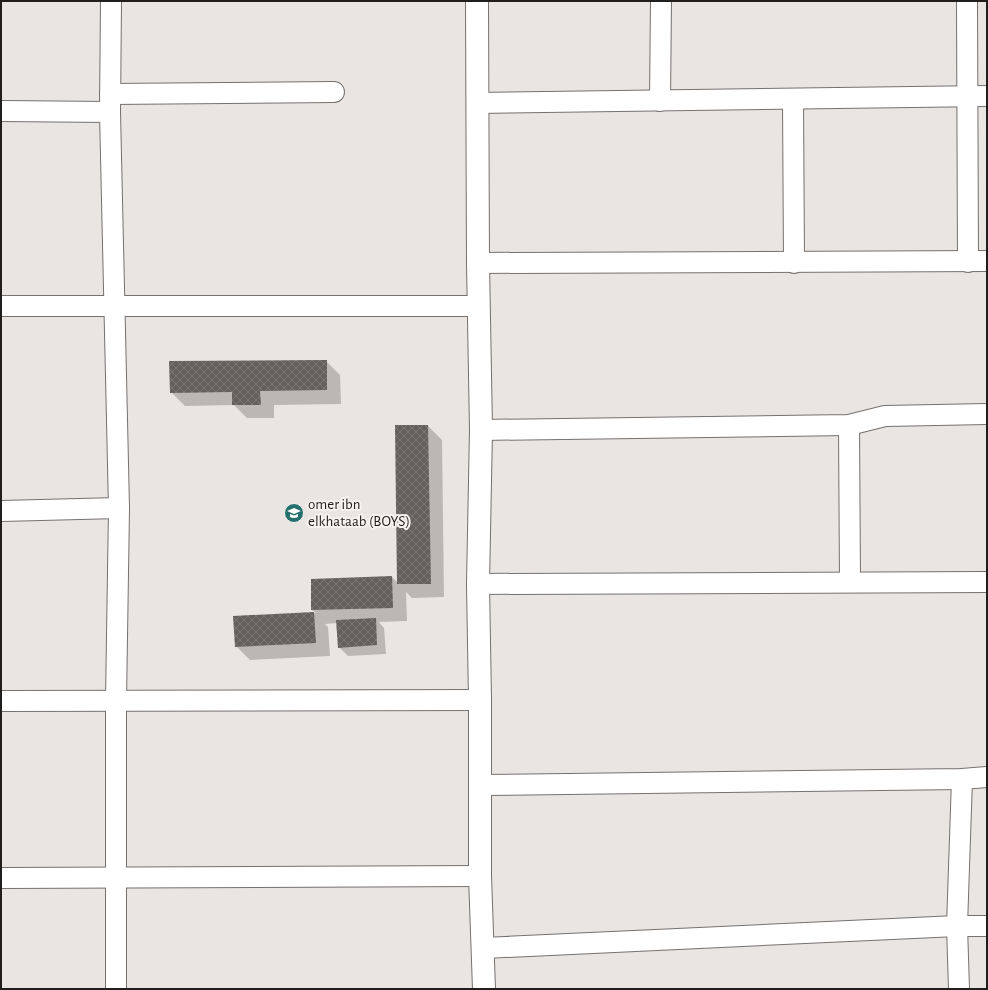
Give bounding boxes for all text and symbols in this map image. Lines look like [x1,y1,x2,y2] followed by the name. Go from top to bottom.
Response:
[308,497,410,529] place label: omer ibn elkhataab (BOYS)
[283,502,305,524] school or university icon: omer ibn elkhataab (BOYS)

